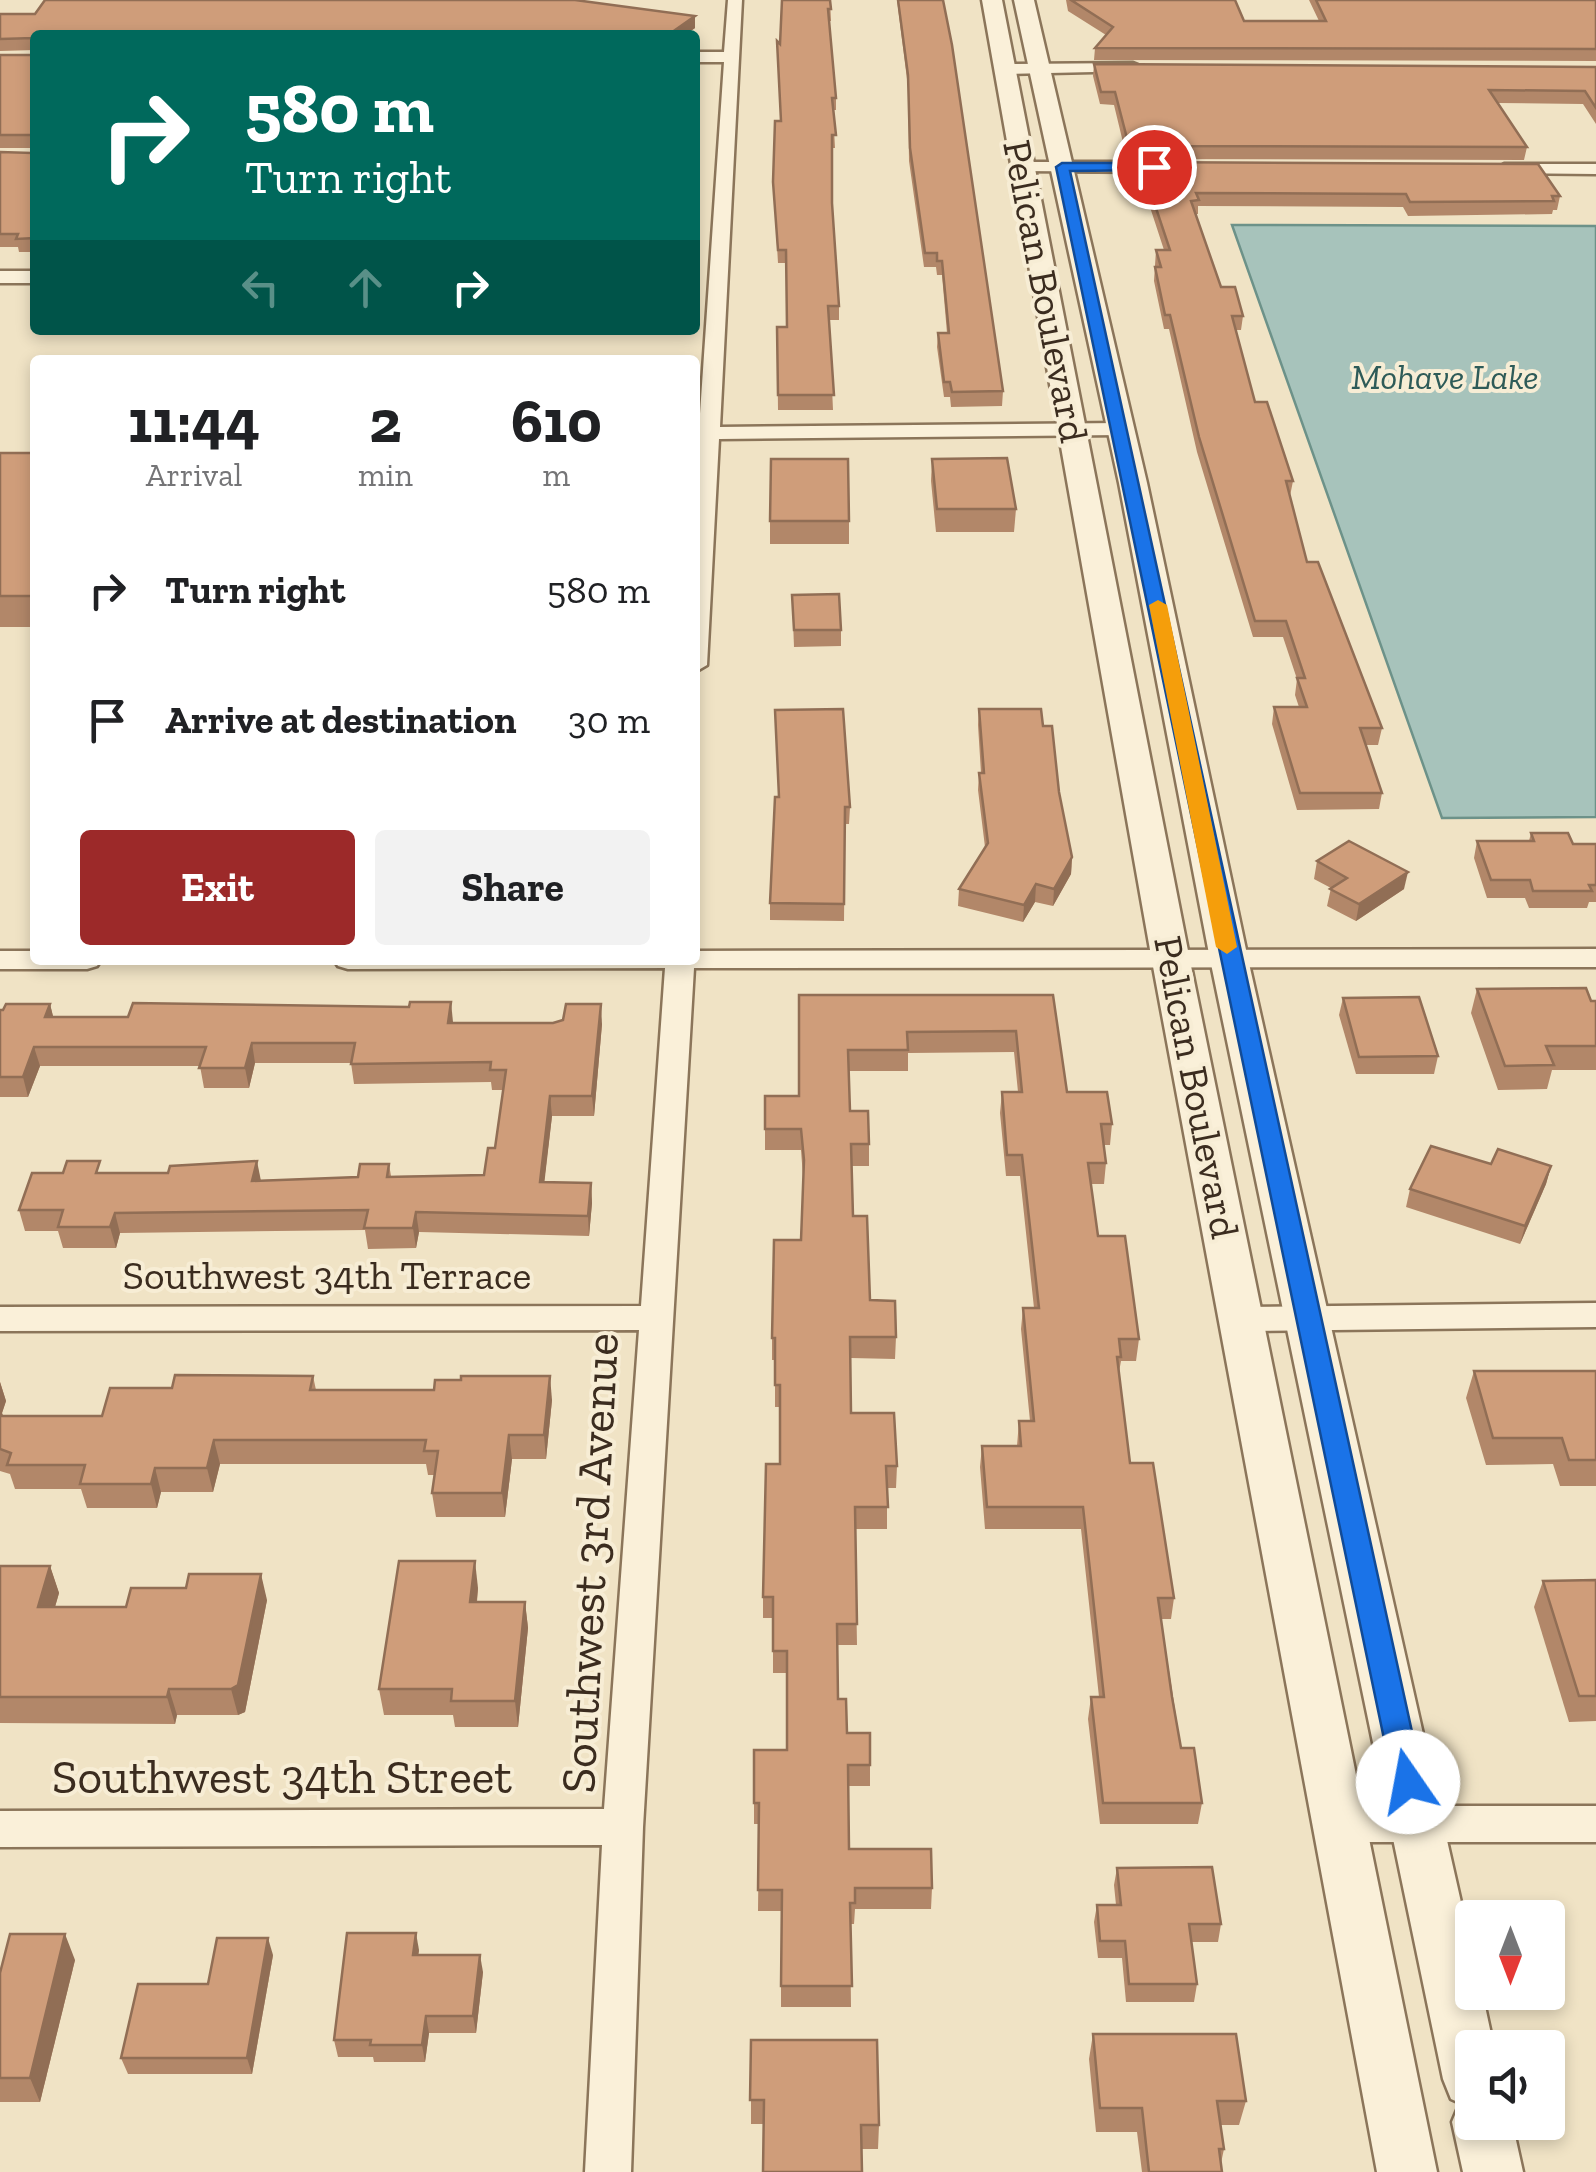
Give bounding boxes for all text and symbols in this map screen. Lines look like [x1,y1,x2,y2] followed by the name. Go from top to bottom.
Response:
[245,66,434,150] text: 580 m
[80,70,210,200] icon: right
[1112,125,1197,210] pin
[993,136,1099,446] street label: Pelican Boulevard
[1127,140,1182,195] icon: arrive
[245,151,451,205] text: Turn right
[233,260,288,315] icon: left
[338,260,393,315] icon: ahead
[443,260,498,315] icon: right
[1351,356,1539,398] water label: Mohave Lake
[128,385,260,457] text: 11:44
[369,385,402,457] text: 2
[511,385,602,457] text: 610
[146,456,242,494] text: Arrival
[358,456,413,494] text: min
[543,456,570,494] text: m
[80,563,135,618] icon: right
[165,567,345,613] text: Turn right
[547,567,650,613] text: 580 m
[80,693,135,748] icon: arrive
[165,697,516,743] text: Arrive at destination
[568,697,650,743] text: 30 m
[80,830,355,945] button: Exit
[375,830,650,945] button: Share
[1144,932,1250,1242] street label: Pelican Boulevard
[123,1251,531,1299] street label: Southwest 34th Terrace
[549,1331,630,1795] street label: Southwest 3rd Avenue
[1356,1730,1460,1834] position arrow
[52,1748,512,1805] street label: Southwest 34th Street
[1455,1900,1565,2010] north arrow
[1455,1900,1565,2140] map controls
[1455,2030,1565,2140] button: sound

